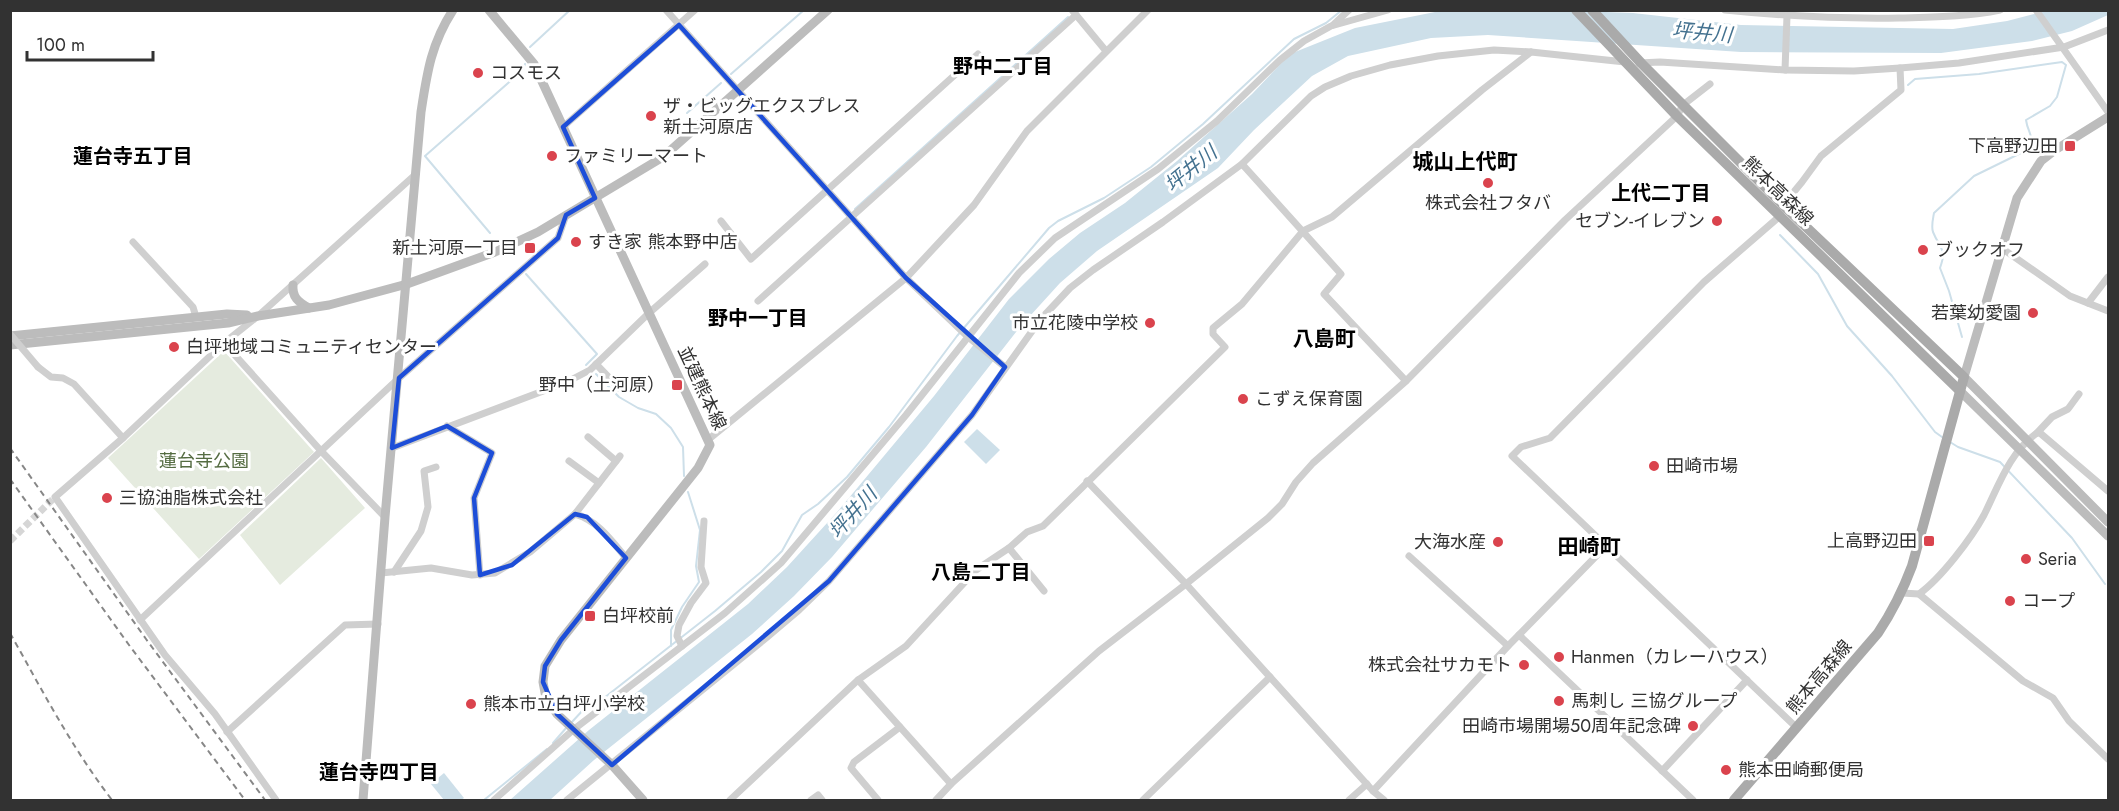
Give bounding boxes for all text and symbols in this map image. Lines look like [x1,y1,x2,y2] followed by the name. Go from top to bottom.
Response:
[1671,16,1735,50] water label: 坪井川
[27,24,153,62] scale bar
[36,32,85,58] text: 100 m
[953,52,1053,81] district label: 野中二丁目
[490,60,562,86] place label: コスモス
[471,66,485,80] marker: コスモス
[663,93,860,140] place label: ザ・ビッグエクスプレス 新土河原店
[644,109,658,123] marker: ザ・ビッグエクスプレス 新土河原店
[1968,133,2058,159] place label: 下高野辺田
[1159,138,1225,199] water label: 坪井川
[2063,139,2077,153] marker: 下高野辺田
[73,142,193,171] district label: 蓮台寺五丁目
[564,143,708,169] place label: ファミリーマート
[1413,147,1518,177] district label: 城山上代町
[545,149,559,163] marker: ファミリーマート
[1737,150,1819,232] street label: 熊本高森線
[1481,176,1495,190] marker: 株式会社フタバ
[1611,179,1711,208] district label: 上代二丁目
[1425,190,1551,216] place label: 株式会社フタバ
[1575,208,1705,234] place label: セブン-イレブン
[1710,214,1724,228] marker: セブン-イレブン
[588,229,737,255] place label: すき家 熊本野中店
[392,235,518,261] place label: 新土河原一丁目
[569,235,583,249] marker: すき家 熊本野中店
[1935,237,2025,263] place label: ブックオフ
[523,241,537,255] marker: 新土河原一丁目
[1916,243,1930,257] marker: ブックオフ
[1931,300,2021,326] place label: 若葉幼愛園
[708,304,808,333] district label: 野中一丁目
[2026,306,2040,320] marker: 若葉幼愛園
[1012,310,1138,336] place label: 市立花陵中学校
[1143,316,1157,330] marker: 市立花陵中学校
[1293,324,1356,354] district label: 八島町
[186,334,437,360] place label: 白坪地域コミュニティセンター
[167,340,181,354] marker: 白坪地域コミュニティセンター
[671,342,733,434] street label: 並建熊本線
[539,372,665,398] place label: 野中（土河原）
[670,378,684,392] marker: 野中（土河原）
[1255,386,1363,412] place label: こずえ保育園
[1236,392,1250,406] marker: こずえ保育園
[159,448,249,474] park label: 蓮台寺公園
[1666,453,1738,479] place label: 田崎市場
[1647,459,1661,473] marker: 田崎市場
[822,480,885,545] water label: 坪井川
[119,485,263,511] place label: 三協油脂株式会社
[100,491,114,505] marker: 三協油脂株式会社
[1827,528,1917,554] place label: 上高野辺田
[1414,529,1486,555] place label: 大海水産
[1558,532,1621,562] district label: 田崎町
[1922,534,1936,548] marker: 上高野辺田
[1491,535,1505,549] marker: 大海水産
[2038,546,2077,572] place label: Seria
[2019,552,2033,566] marker: Seria
[931,558,1031,587] district label: 八島二丁目
[2022,588,2075,614] place label: コープ
[2003,594,2017,608] marker: コープ
[602,603,674,629] place label: 白坪校前
[583,609,597,623] marker: 白坪校前
[1780,634,1858,720] street label: 熊本高森線
[1571,644,1778,670] place label: Hanmen（カレーハウス）
[1552,650,1566,664] marker: Hanmen（カレーハウス）
[1368,652,1512,678] place label: 株式会社サカモト
[1517,658,1531,672] marker: 株式会社サカモト
[1571,688,1737,714] place label: 馬刺し 三協グループ
[483,691,645,717] place label: 熊本市立白坪小学校
[1552,694,1566,708] marker: 馬刺し 三協グループ
[464,697,478,711] marker: 熊本市立白坪小学校
[1462,713,1681,739] place label: 田崎市場開場50周年記念碑
[1686,719,1700,733] marker: 田崎市場開場50周年記念碑
[1738,757,1864,783] place label: 熊本田崎郵便局
[319,758,439,787] district label: 蓮台寺四丁目
[1719,763,1733,777] marker: 熊本田崎郵便局

